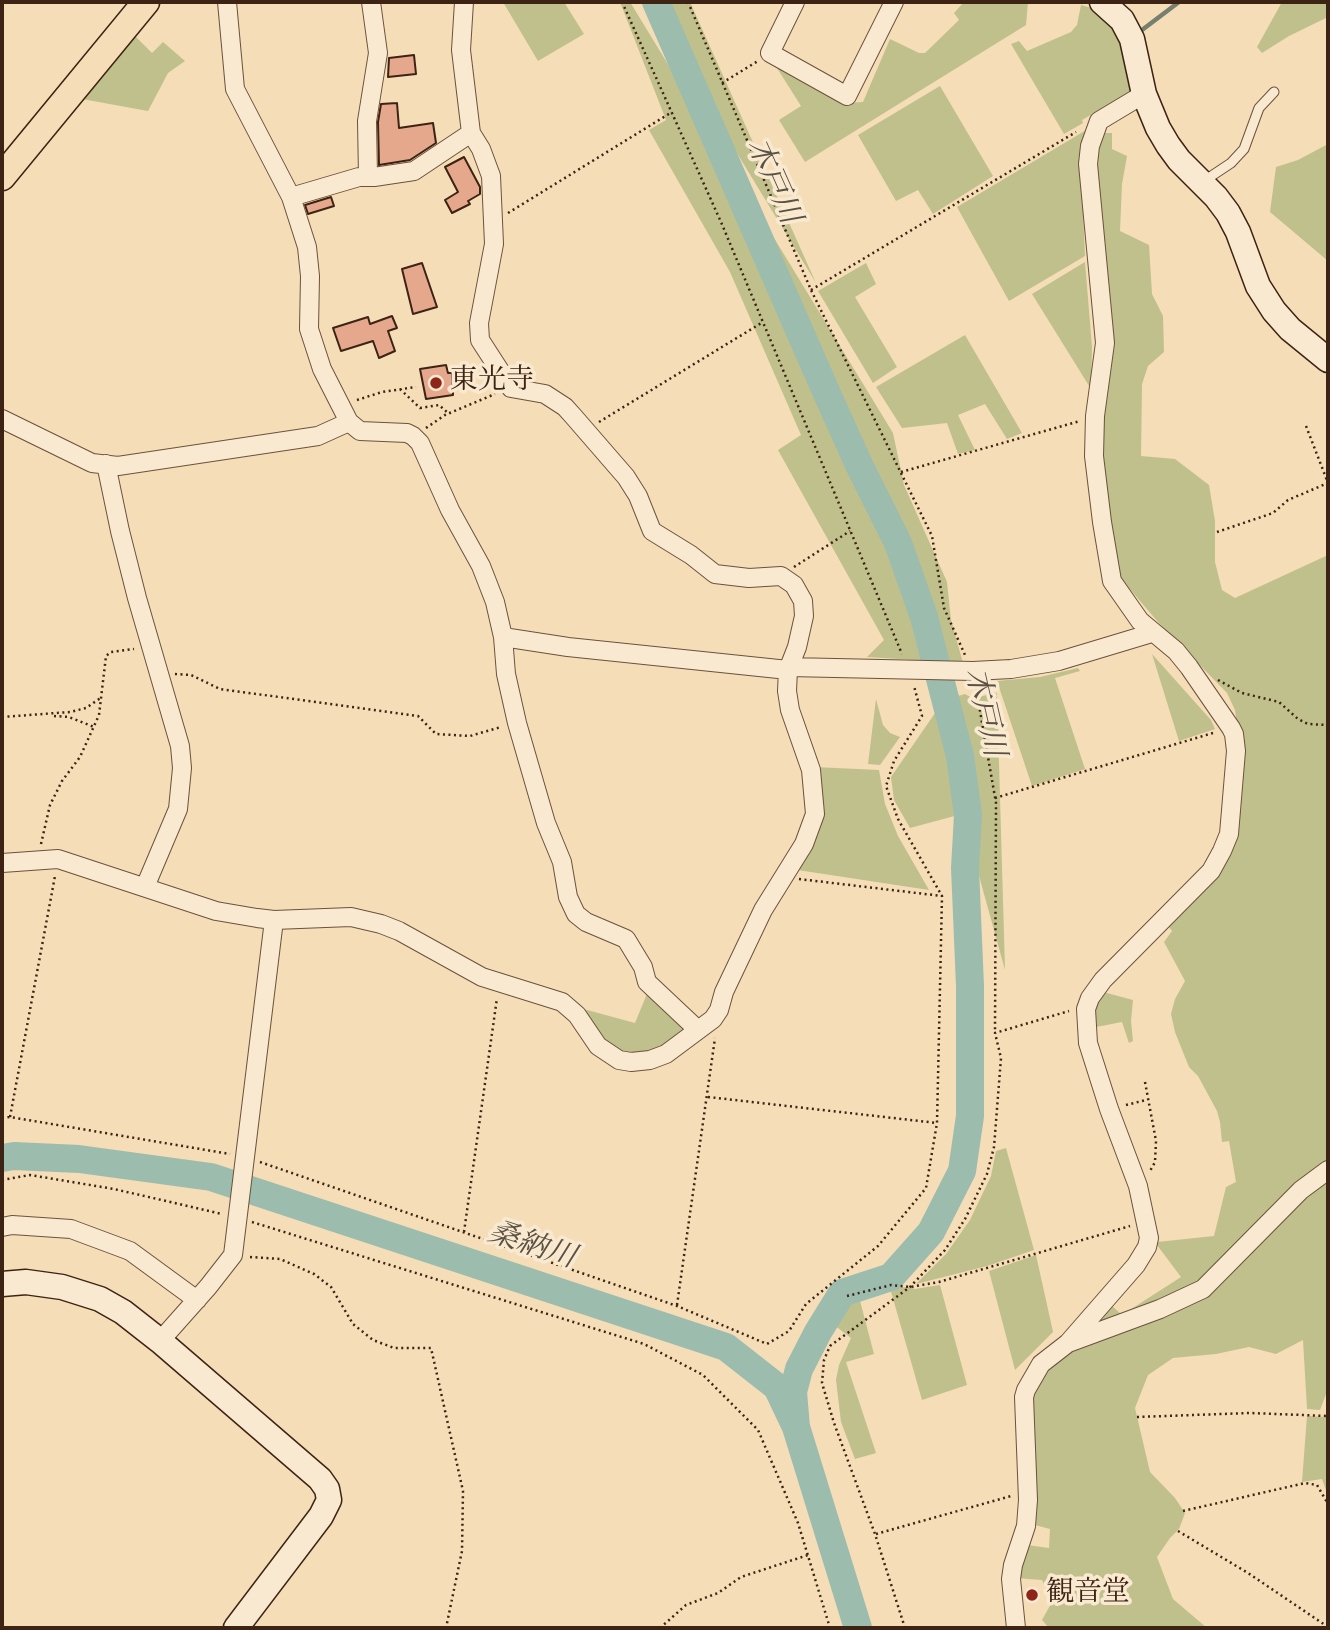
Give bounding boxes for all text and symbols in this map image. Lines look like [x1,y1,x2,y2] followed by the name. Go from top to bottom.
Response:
[736,134,806,230] water label: 木戸川
[450,366,534,400] place label: 東光寺
[428,375,444,391] marker: 東光寺
[954,665,1010,761] water label: 木戸川
[483,1217,579,1279] water label: 桑納川
[1046,1578,1130,1612] place label: 観音堂
[1024,1587,1040,1603] marker: 観音堂

